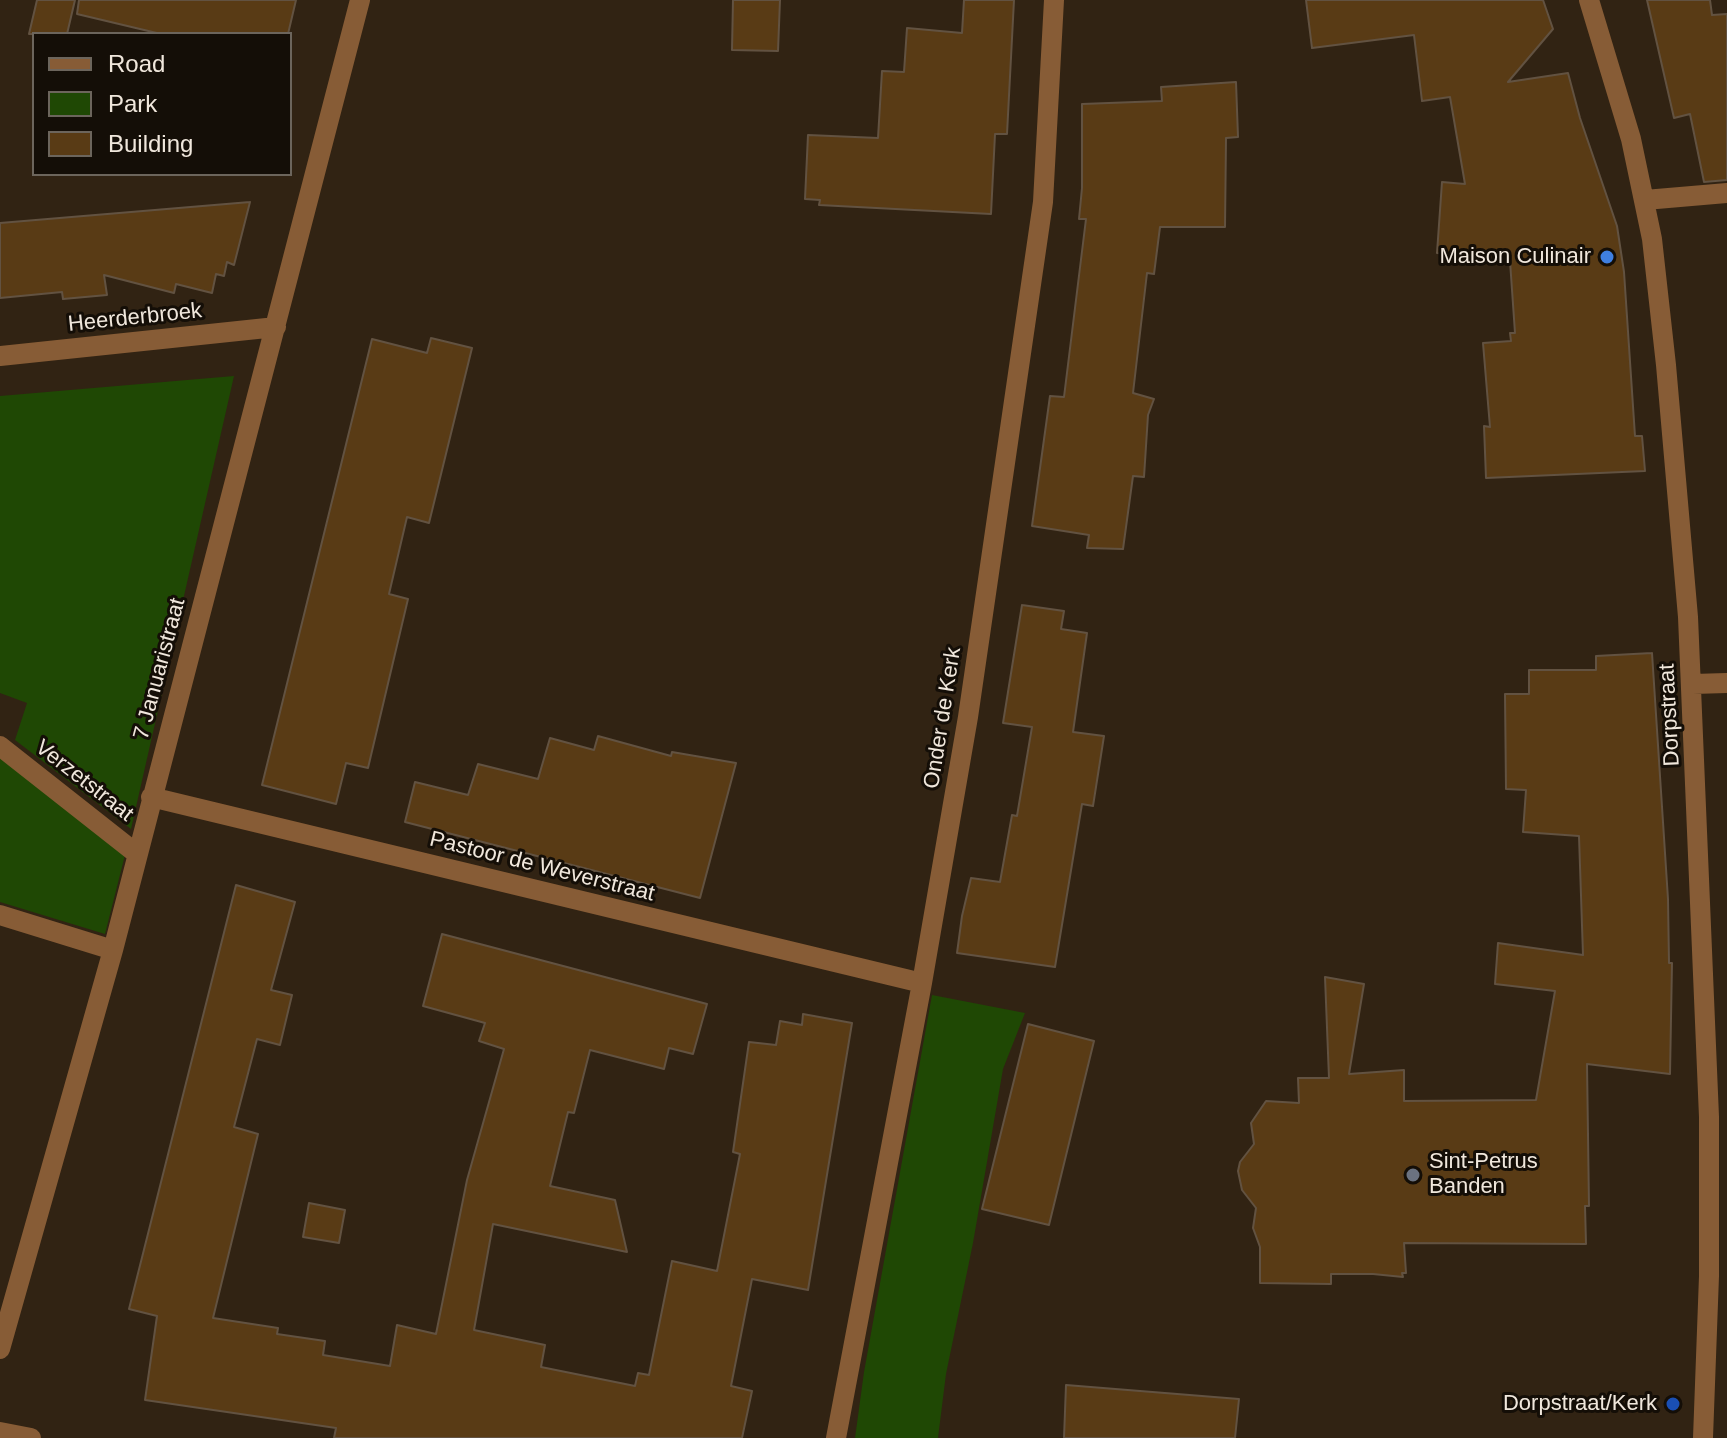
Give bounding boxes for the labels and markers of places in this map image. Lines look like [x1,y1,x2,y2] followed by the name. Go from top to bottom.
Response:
[1439,244,1591,270] place label: Maison Culinair
[1598,248,1616,266] marker: Maison Culinair
[1429,1149,1538,1200] place label: Sint-Petrus Banden
[1404,1166,1422,1184] marker: Sint-Petrus Banden
[1503,1391,1657,1417] place label: Dorpstraat/Kerk
[1664,1395,1682,1413] marker: Dorpstraat/Kerk

